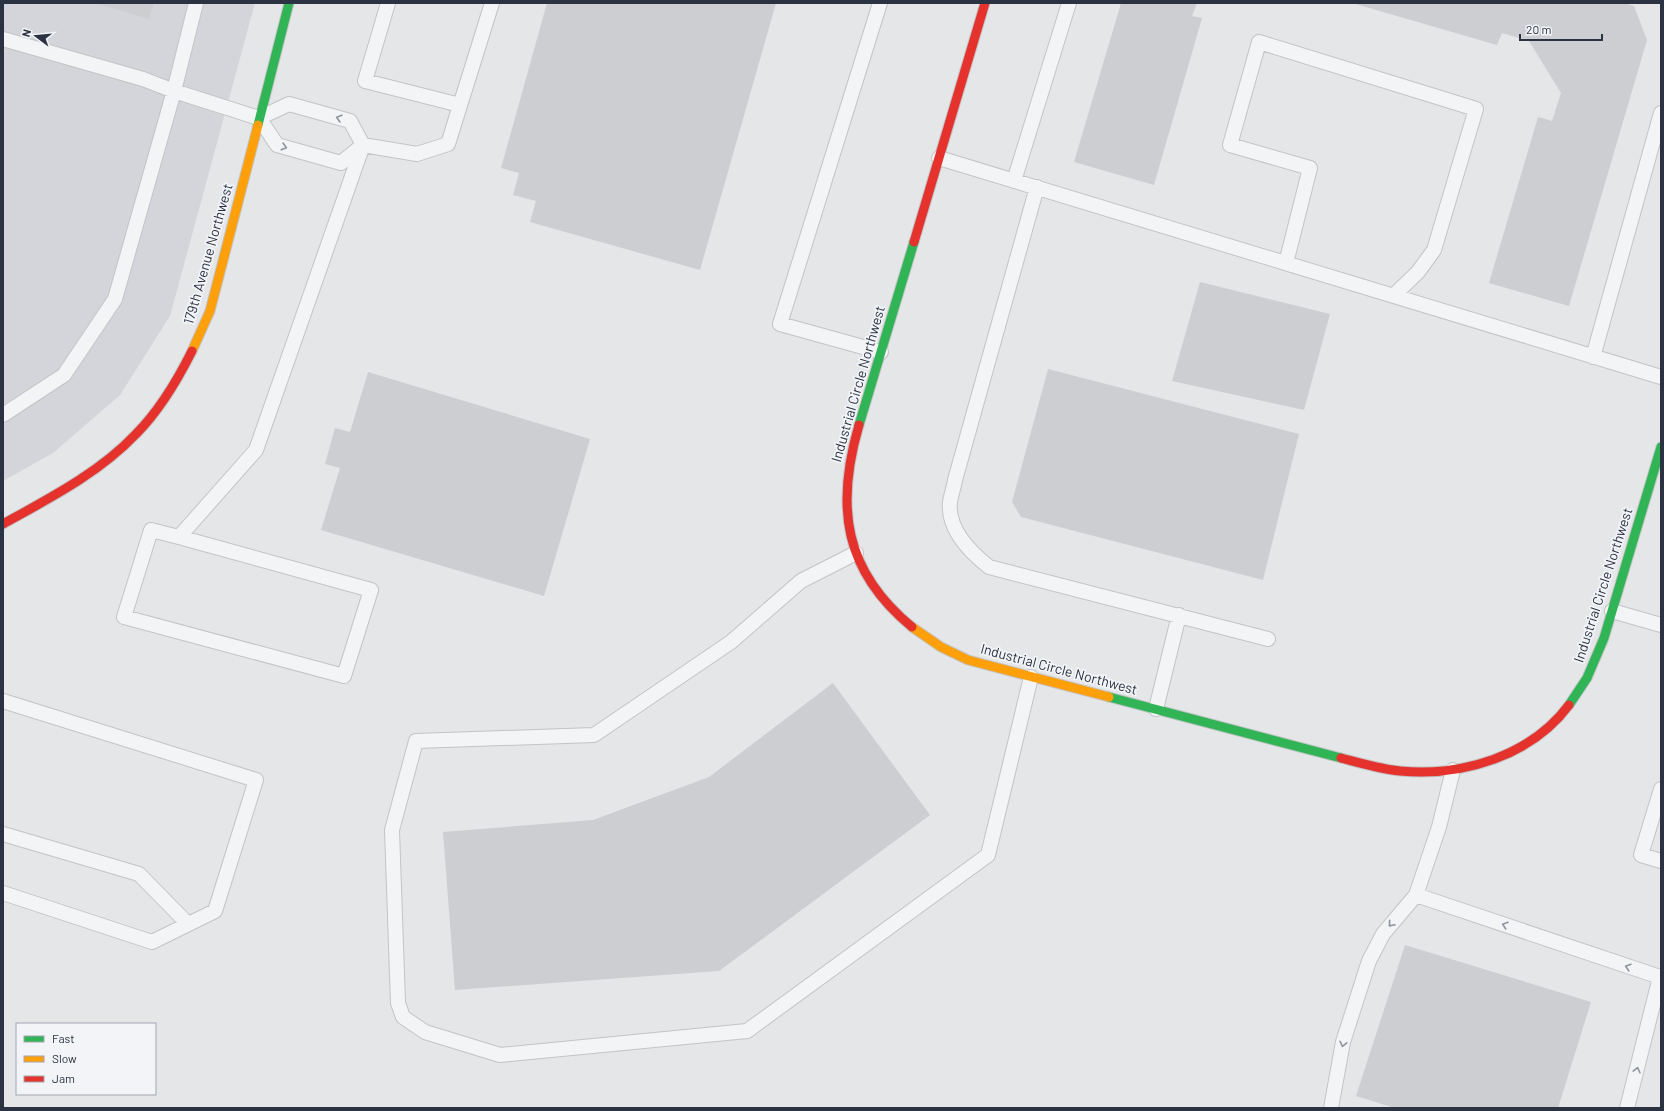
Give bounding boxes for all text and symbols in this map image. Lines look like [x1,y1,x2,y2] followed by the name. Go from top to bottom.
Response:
[16,16,56,56] north arrow
[1520,16,1602,42] scale bar
[1526,22,1552,36] text: 20 m
[19,28,33,38] text: N
[336,114,343,123] one-way arrow
[280,142,287,151] one-way arrow
[179,182,236,326] street label: 179th Avenue Northwest
[827,304,888,464] street label: Industrial Circle Northwest
[1569,505,1636,664] street label: Industrial Circle Northwest
[979,639,1139,698] street label: Industrial Circle Northwest
[1388,920,1395,927] one-way arrow
[1501,922,1508,930] one-way arrow
[1625,963,1632,972] one-way arrow
[16,1023,156,1095] legend
[52,1031,75,1045] text: Fast
[1340,1041,1348,1048] one-way arrow
[52,1051,77,1065] text: Slow
[1632,1067,1641,1074] one-way arrow
[52,1071,75,1085] text: Jam

